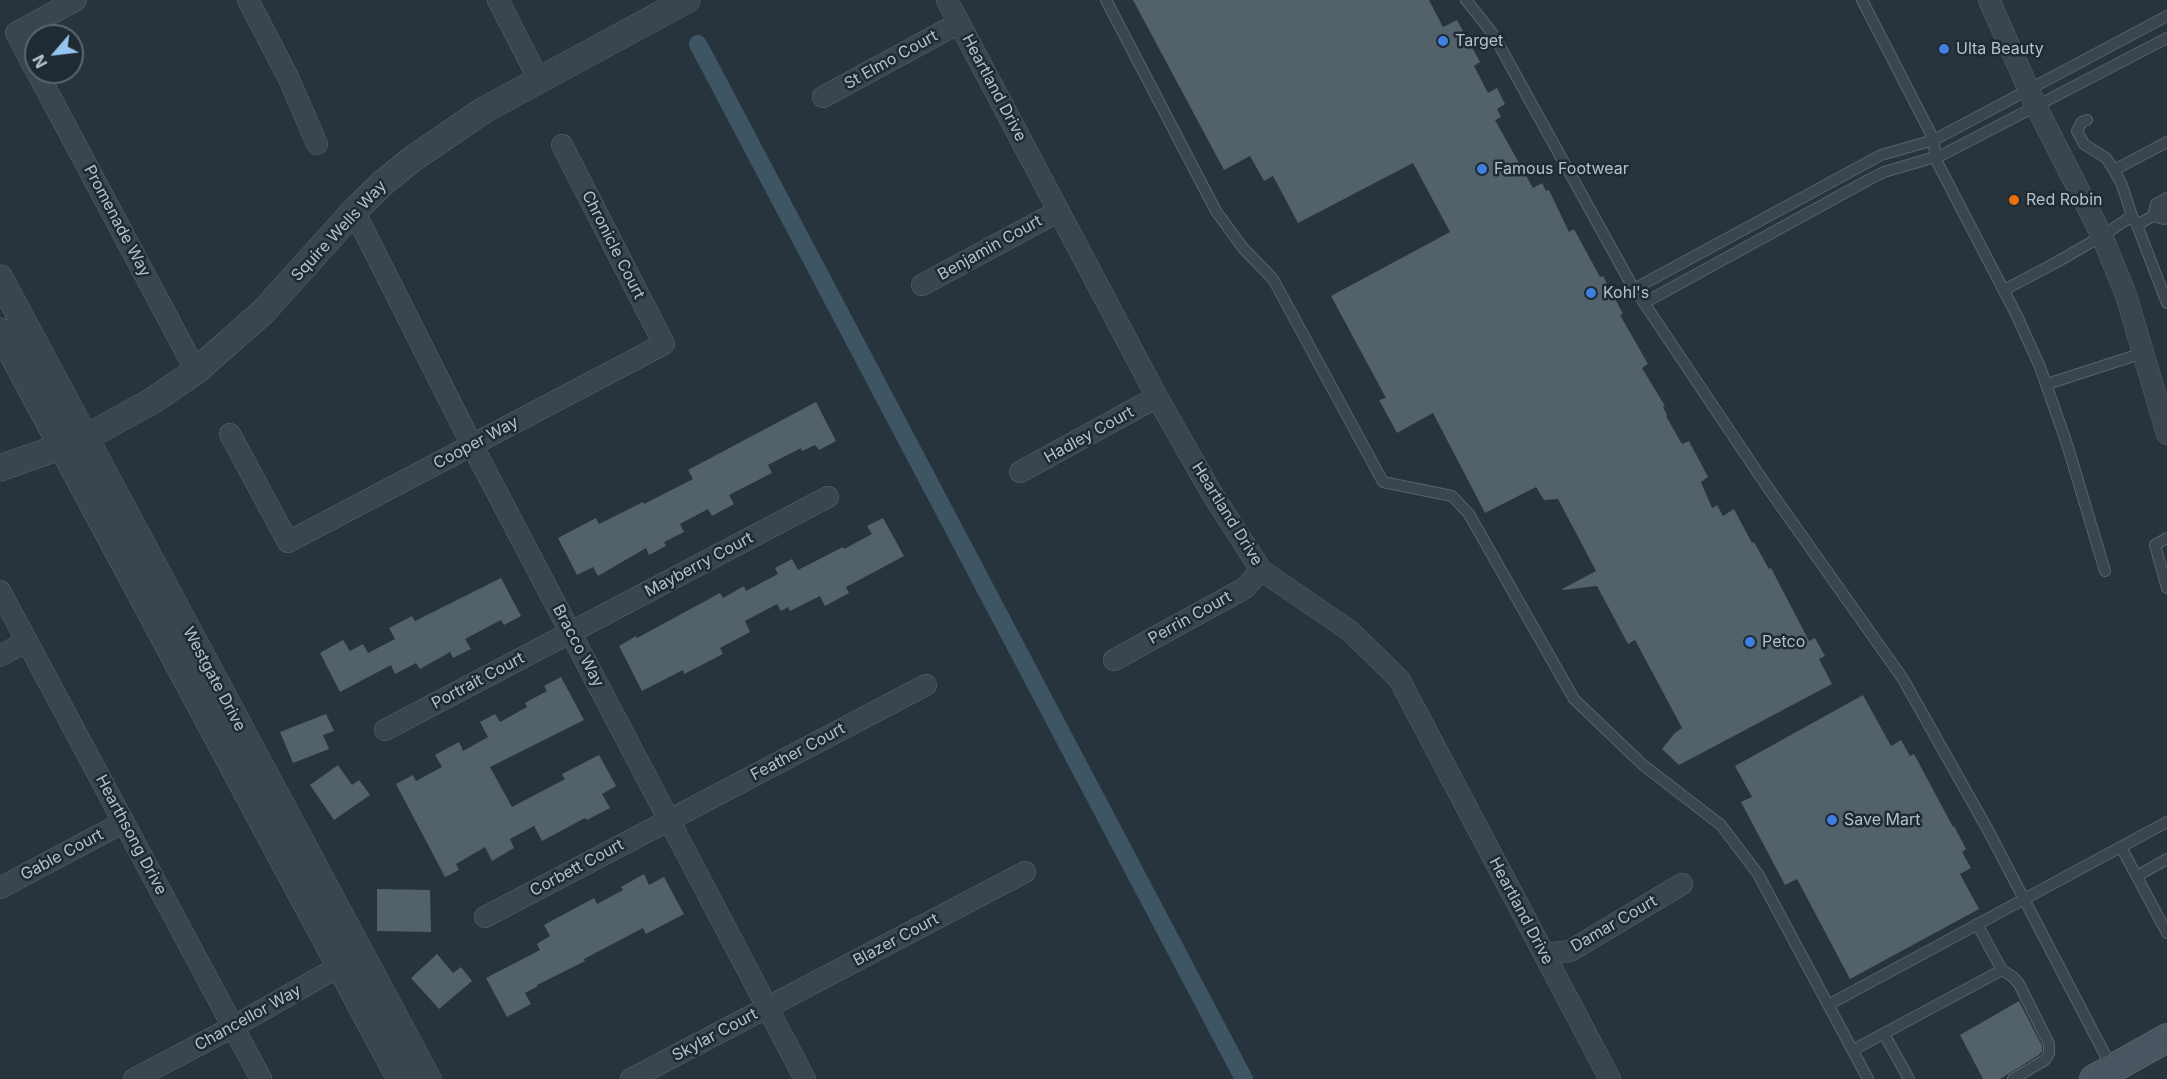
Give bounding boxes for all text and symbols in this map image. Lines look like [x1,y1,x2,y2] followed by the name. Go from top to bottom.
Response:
[24,24,84,84] north arrow
[841,26,941,94] street label: St Elmo Court
[958,31,1030,145] street label: Heartland Drive
[1455,31,1503,51] place label: Target
[1436,34,1450,48] marker: Target
[1956,39,2044,59] place label: Ulta Beauty
[1937,42,1951,56] marker: Ulta Beauty
[28,51,52,72] text: N
[1494,159,1629,179] place label: Famous Footwear
[79,162,155,280] street label: Promenade Way
[1475,162,1489,176] marker: Famous Footwear
[287,177,391,285] street label: Squire Wells Way
[577,188,649,302] street label: Chronicle Court
[2026,190,2102,210] place label: Red Robin
[2007,193,2021,207] marker: Red Robin
[935,211,1045,285] street label: Benjamin Court
[1603,283,1649,303] place label: Kohl's
[1584,286,1598,300] marker: Kohl's
[1041,403,1137,467] street label: Hadley Court
[430,413,522,473] street label: Cooper Way
[1188,459,1266,569] street label: Heartland Drive
[642,528,756,602] street label: Mayberry Court
[1145,587,1235,649] street label: Perrin Court
[548,602,608,690] street label: Bracco Way
[178,624,250,734] street label: Westgate Drive
[1762,632,1805,652] place label: Petco
[1743,635,1757,649] marker: Petco
[428,649,528,713] street label: Portrait Court
[748,719,848,785] street label: Feather Court
[91,772,171,898] street label: Hearthsong Drive
[1844,810,1920,830] place label: Save Mart
[1825,813,1839,827] marker: Save Mart
[17,825,107,885] street label: Gable Court
[527,835,627,901] street label: Corbett Court
[1485,854,1557,968] street label: Heartland Drive
[1567,892,1661,956] street label: Damar Court
[850,909,942,971] street label: Blazer Court
[191,981,305,1055] street label: Chancellor Way
[669,1005,761,1065] street label: Skylar Court

